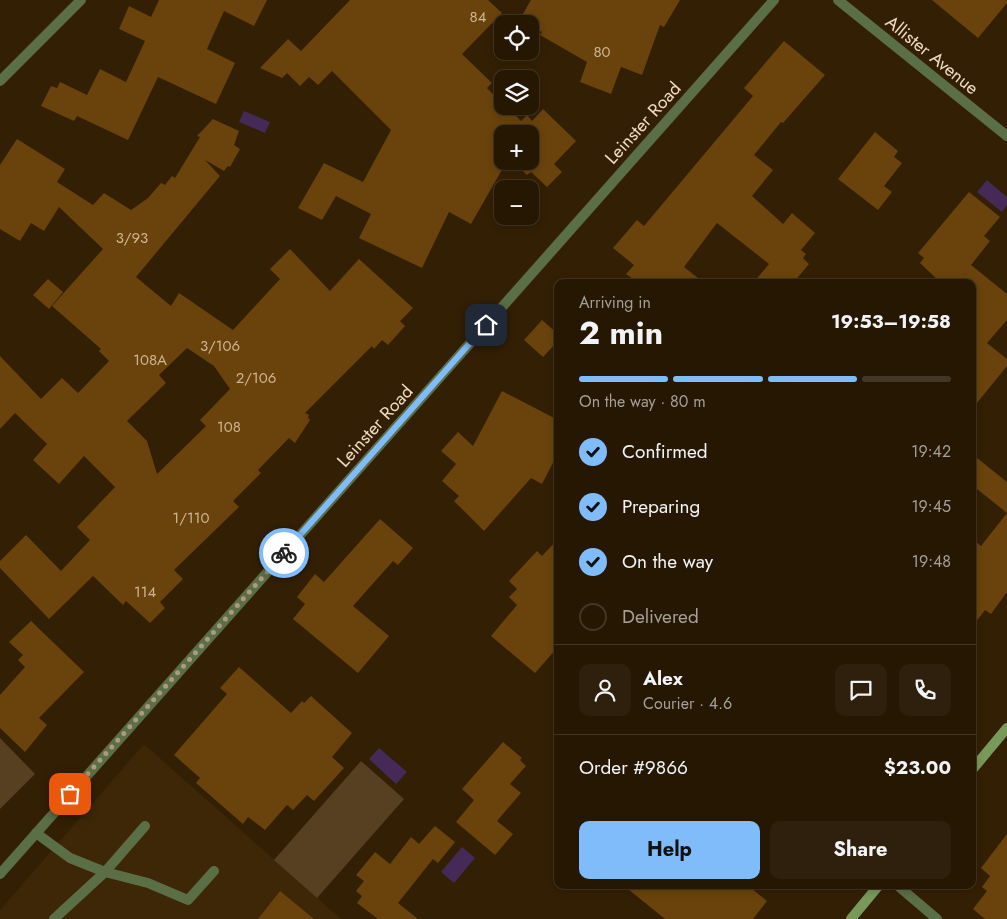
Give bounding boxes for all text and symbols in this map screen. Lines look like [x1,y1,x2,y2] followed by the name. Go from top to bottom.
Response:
[470,6,487,28] house number: 84
[880,9,984,101] street label: Allister Avenue
[494,15,539,225] map controls
[494,15,539,60] button: locate
[593,41,611,63] house number: 80
[494,70,539,115] button: layers
[599,76,687,170] street label: Leinster Road
[494,125,539,170] button: +
[494,180,539,225] button: −
[116,227,148,249] house number: 3/93
[579,291,651,314] text: Arriving in
[465,304,507,346] pin
[831,308,951,335] text: 19:53–19:58
[579,310,663,356] text: 2 min
[472,311,500,339] icon: home
[200,335,240,357] house number: 3/106
[133,349,167,371] house number: 108A
[236,367,276,389] house number: 2/106
[331,379,419,473] street label: Leinster Road
[579,390,706,413] text: On the way · 80 m
[217,416,241,438] house number: 108
[579,438,607,466] icon: check
[622,438,708,465] text: Confirmed
[911,440,951,463] text: 19:42
[579,493,607,521] icon: check
[622,493,700,520] text: Preparing
[911,495,951,518] text: 19:45
[173,507,209,529] house number: 1/110
[259,528,309,578] courier
[270,539,298,567] icon: bike
[579,548,607,576] icon: check
[622,548,713,575] text: On the way
[912,550,951,573] text: 19:48
[134,581,156,603] house number: 114
[622,603,699,630] text: Delivered
[579,664,631,716] button: person
[835,664,887,716] button: chat
[899,664,951,716] button: phone
[643,665,683,692] text: Alex
[643,692,732,715] text: Courier · 4.6
[579,754,688,781] text: Order #9866
[884,754,951,781] text: $23.00
[49,773,91,815] pin
[56,780,84,808] icon: bag
[579,821,760,879] button: Help
[770,821,951,879] button: Share

